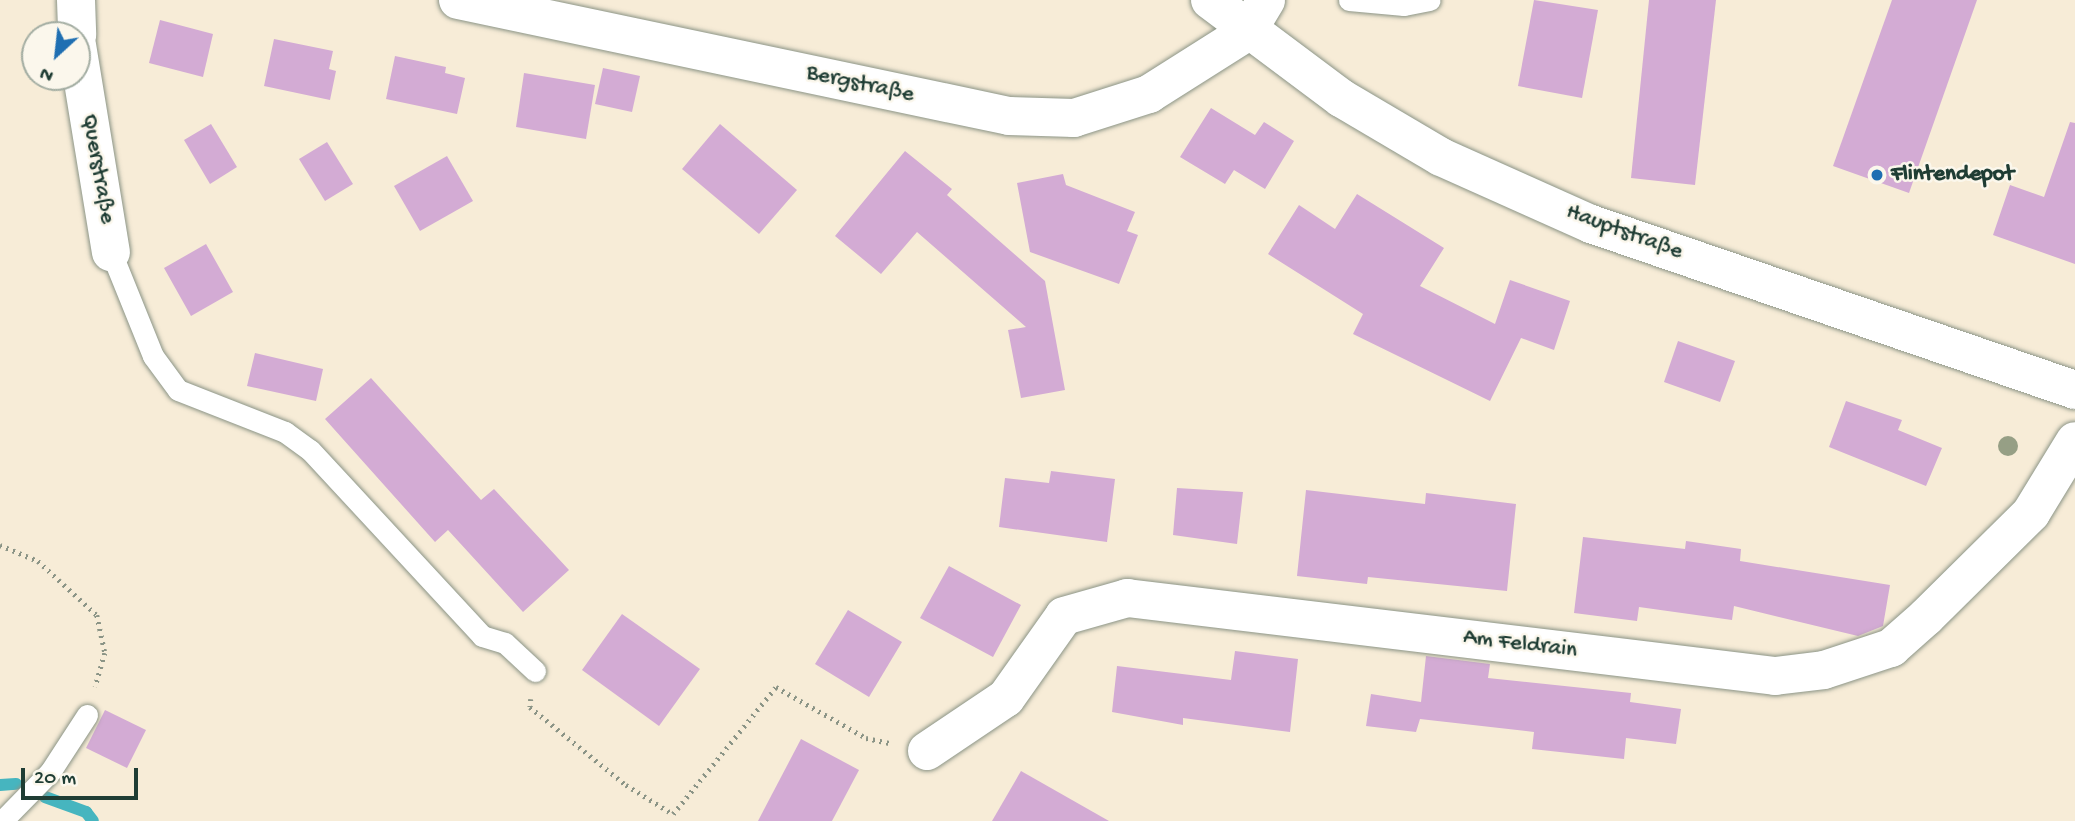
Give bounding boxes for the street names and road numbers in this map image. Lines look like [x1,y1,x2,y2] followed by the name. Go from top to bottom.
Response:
[804,60,916,110] street label: Bergstraße
[74,112,120,226] street label: Querstraße
[1562,199,1686,267] street label: Hauptstraße
[1462,624,1578,666] street label: Am Feldrain

